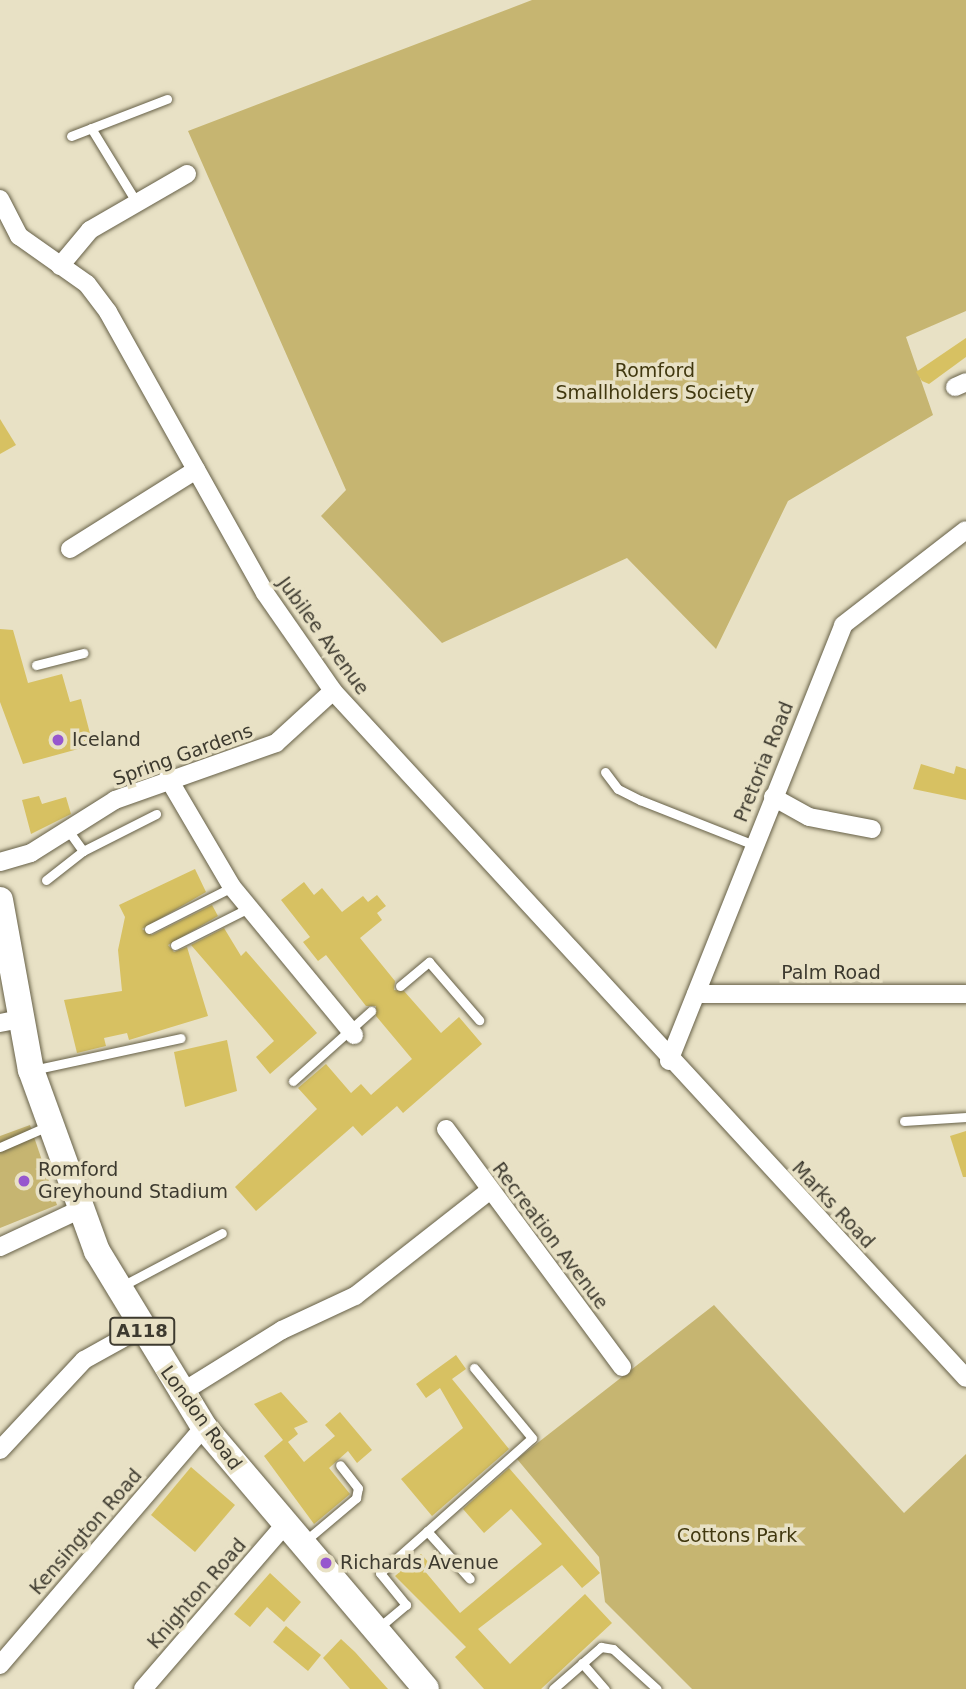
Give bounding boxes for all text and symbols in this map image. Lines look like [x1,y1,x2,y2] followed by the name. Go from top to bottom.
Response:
[555,360,755,404] park label: Romford Smallholders Society
[273,573,373,699] street label: Jubilee Avenue
[730,699,798,825] street label: Pretoria Road
[110,719,256,791] street label: Spring Gardens
[72,729,141,751] place label: Iceland
[50,732,66,748] marker: Iceland
[781,962,881,984] street label: Palm Road
[787,1157,879,1253] street label: Marks Road
[487,1158,613,1314] street label: Recreation Avenue
[38,1159,228,1203] place label: Romford Greyhound Stadium
[16,1173,32,1189] marker: Romford Greyhound Stadium
[109,1316,175,1346] road number: A118
[156,1361,246,1475] street label: London Road
[25,1464,147,1600] street label: Kensington Road
[677,1525,797,1547] park label: Cottons Park
[143,1534,251,1654] street label: Knighton Road
[340,1552,499,1574] place label: Richards Avenue
[318,1555,334,1571] marker: Richards Avenue

